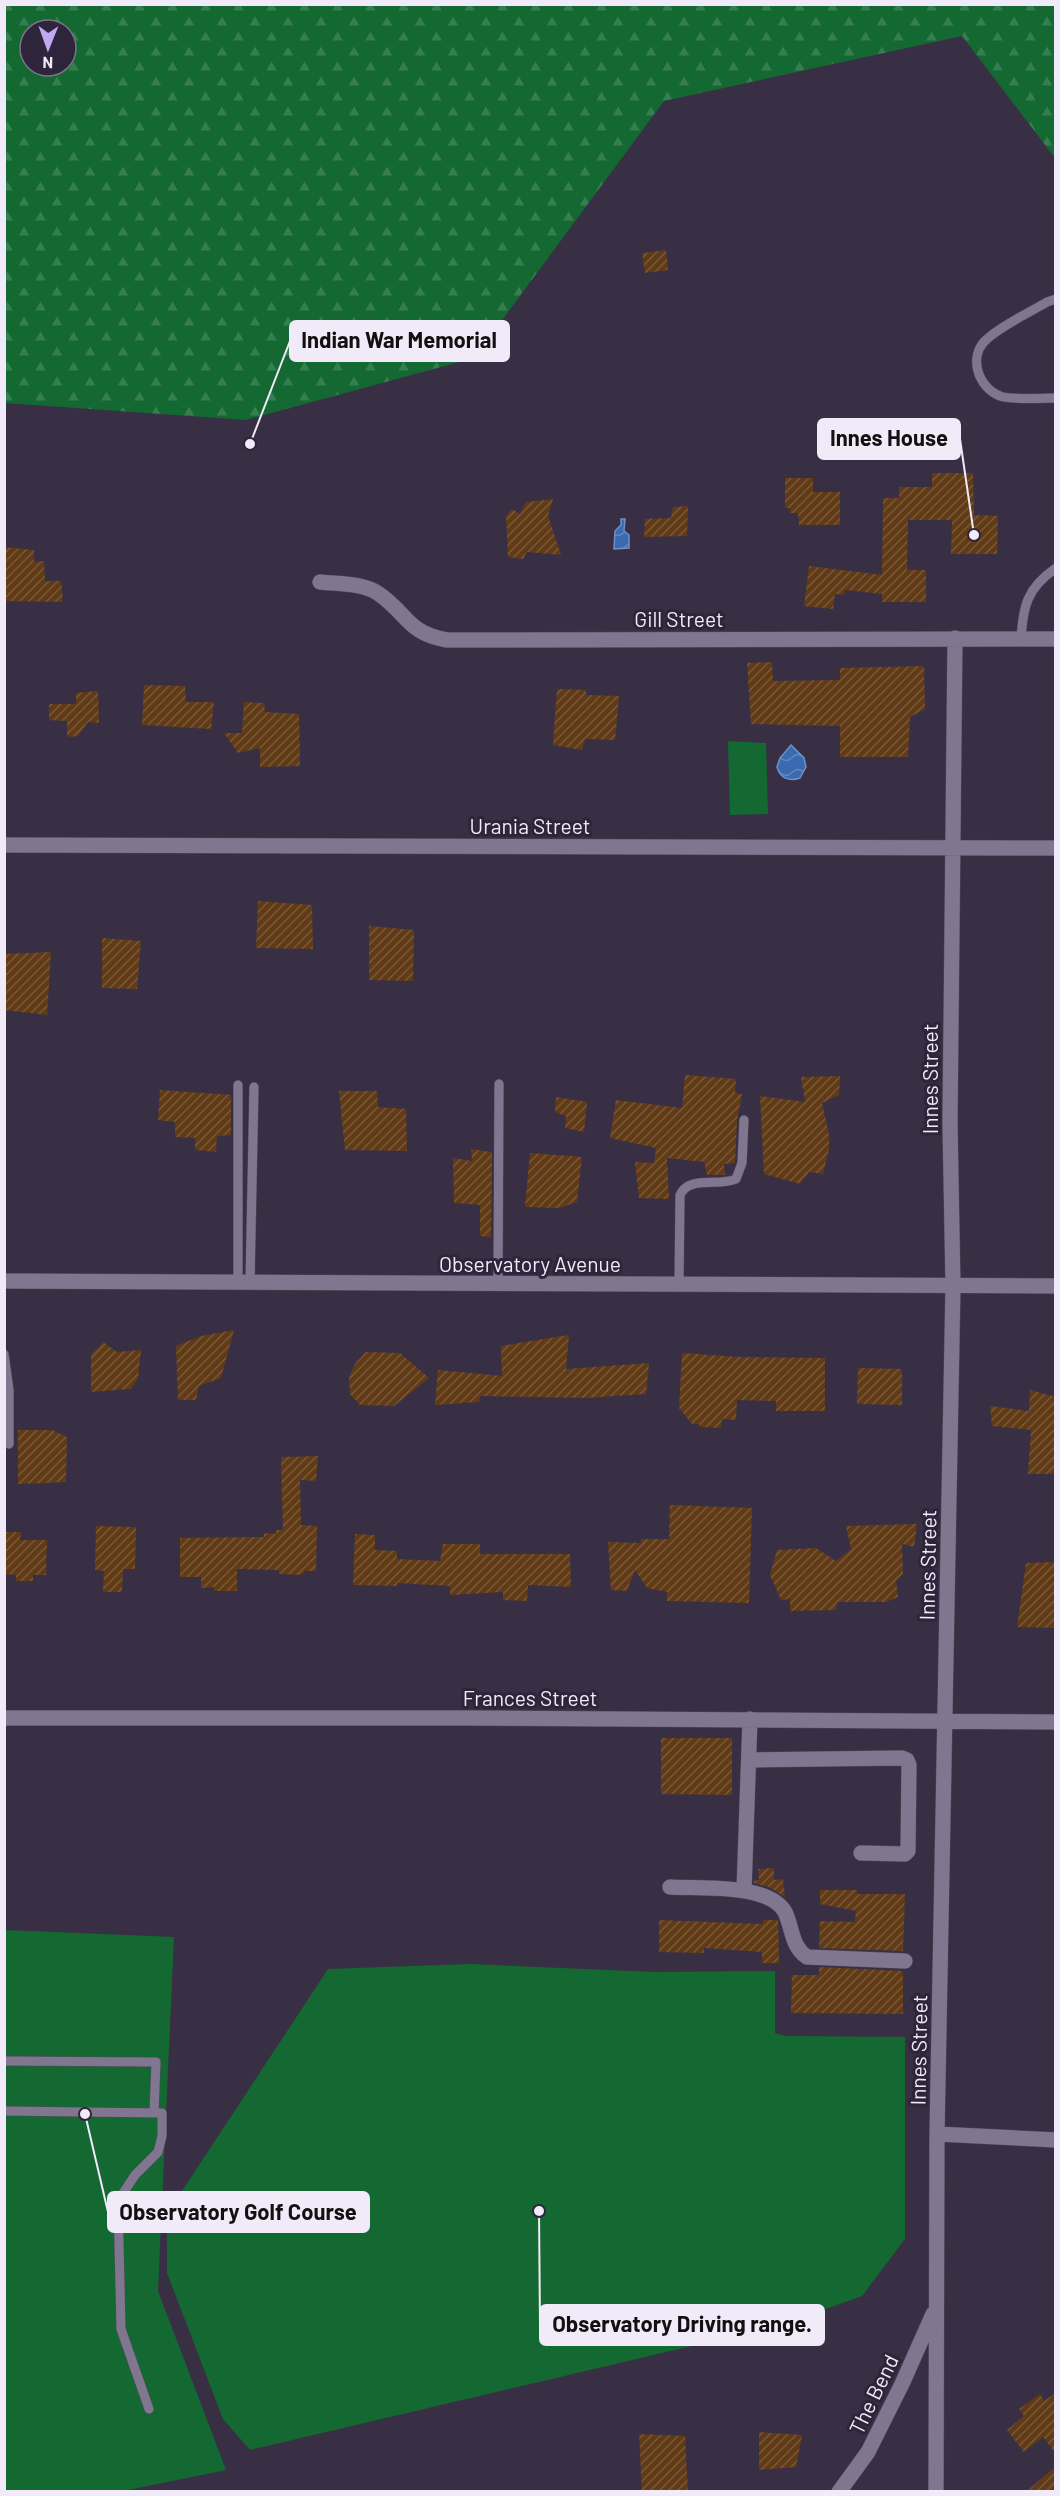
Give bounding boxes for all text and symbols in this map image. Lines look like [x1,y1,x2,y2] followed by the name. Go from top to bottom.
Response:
[18,18,78,78] north arrow
[42,54,53,73] text: N
[290,321,509,361] callout: Indian War Memorial
[301,326,497,352] text: Indian War Memorial
[818,419,960,459] callout: Innes House
[830,424,948,450] text: Innes House
[634,606,724,631] street label: Gill Street
[470,813,590,838] street label: Urania Street
[917,1024,942,1134] street label: Innes Street
[439,1251,621,1276] street label: Observatory Avenue
[914,1510,940,1620] street label: Innes Street
[463,1685,597,1710] street label: Frances Street
[905,1995,931,2105] street label: Innes Street
[108,2192,369,2232] callout: Observatory Golf Course
[119,2198,357,2224] text: Observatory Golf Course
[540,2305,824,2345] callout: Observatory Driving range.
[552,2310,812,2336] text: Observatory Driving range.
[843,2350,903,2438] street label: The Bend

